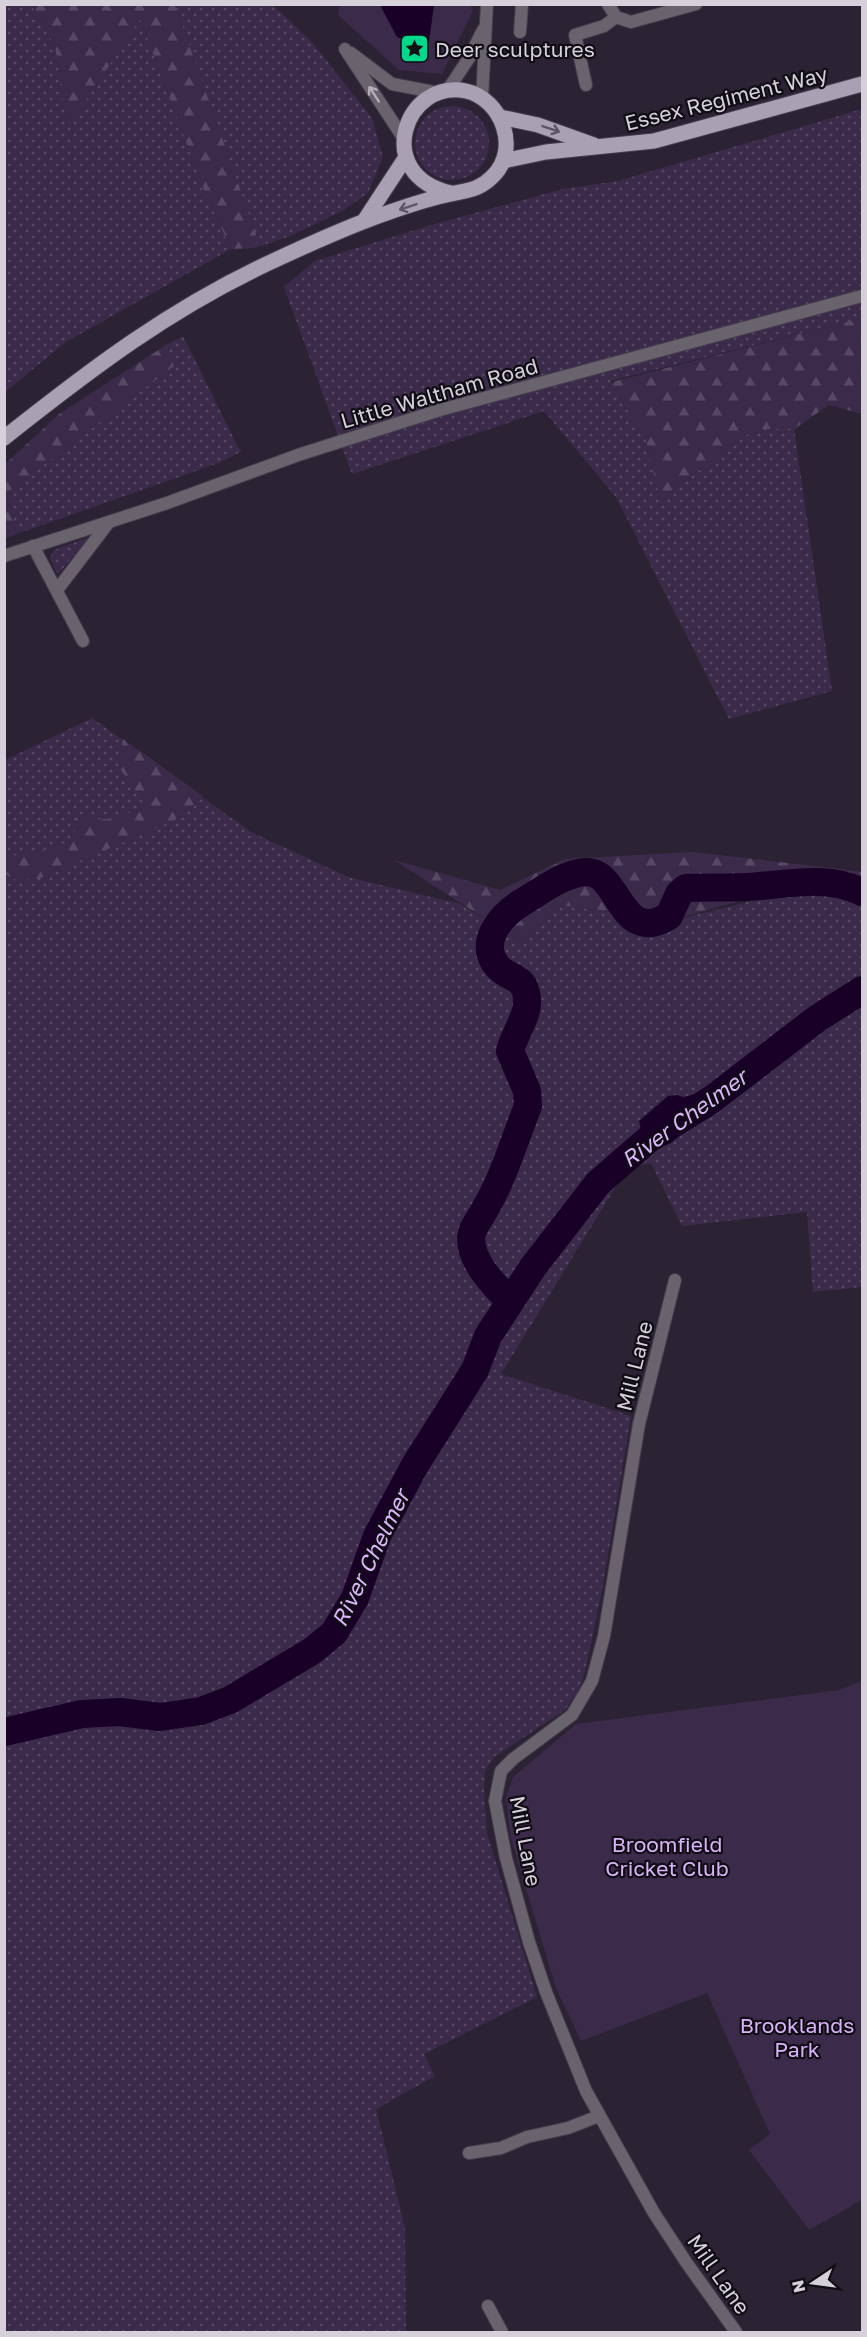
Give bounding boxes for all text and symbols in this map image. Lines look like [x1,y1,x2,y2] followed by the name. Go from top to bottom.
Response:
[398,33,430,65] place icon: Deer sculptures
[435,36,595,62] place label: Deer sculptures
[622,60,830,136] street label: Essex Regiment Way
[368,86,380,103] one-way arrow
[541,125,559,136] one-way arrow
[399,202,418,213] one-way arrow
[337,352,541,434] street label: Little Waltham Road
[616,1061,755,1173] water label: River Chelmer
[610,1318,658,1414] street label: Mill Lane
[325,1482,416,1631] water label: River Chelmer
[505,1794,547,1888] street label: Mill Lane
[605,1831,729,1881] park label: Broomfield Cricket Club
[740,2012,854,2062] park label: Brooklands Park
[682,2229,756,2319] street label: Mill Lane
[783,2253,843,2313] north arrow
[787,2278,809,2295] text: N

